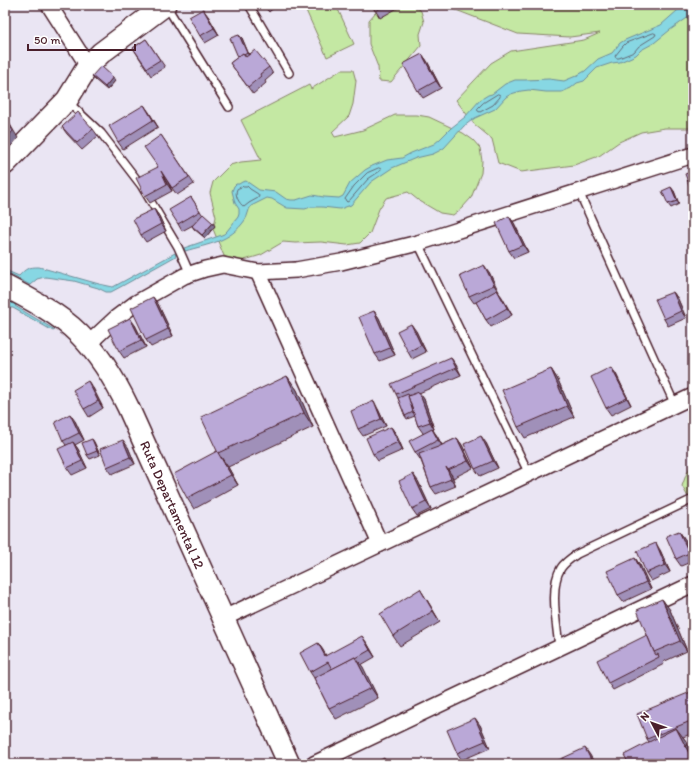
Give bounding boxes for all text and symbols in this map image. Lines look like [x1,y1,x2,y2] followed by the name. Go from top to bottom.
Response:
[28,26,135,52] scale bar
[34,33,60,47] text: 50 m
[136,438,208,572] street label: Ruta Departamental 12
[632,703,672,743] north arrow
[637,710,652,724] text: N

